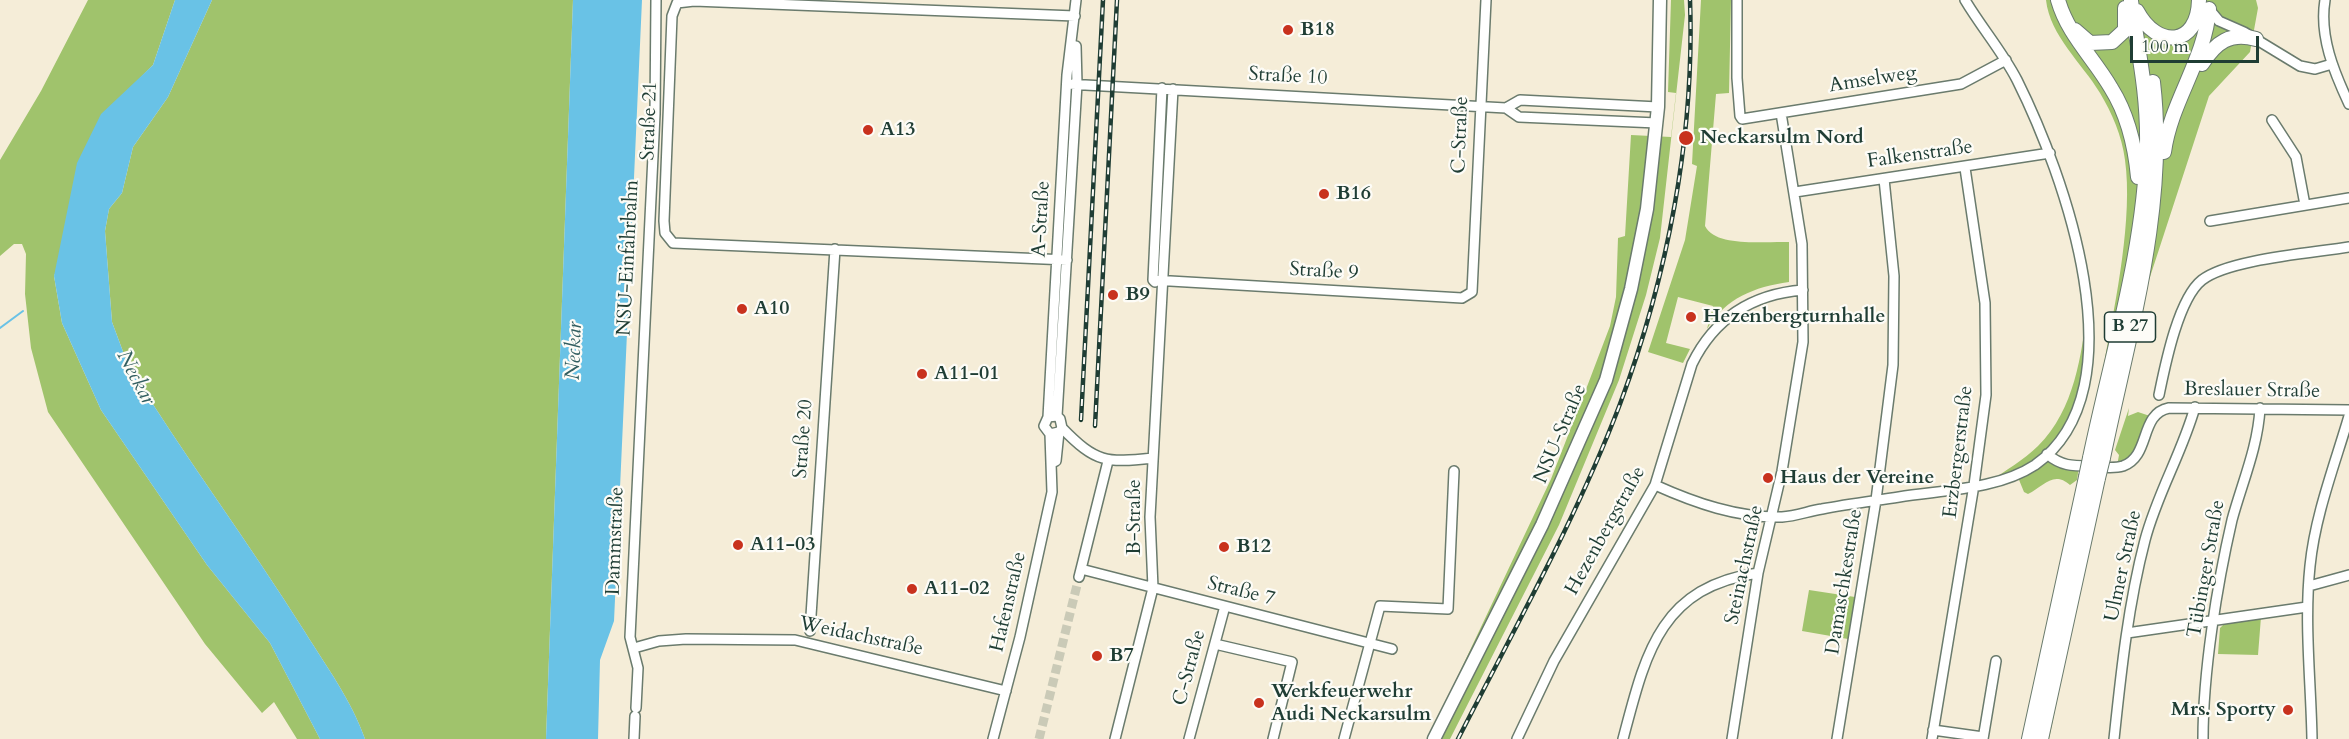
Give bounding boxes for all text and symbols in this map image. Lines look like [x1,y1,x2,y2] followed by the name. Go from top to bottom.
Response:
[1300,18,1335,42] place label: B18
[1281,23,1295,37] marker: B18
[2133,24,2262,62] scale bar
[2141,34,2189,59] text: 100 m
[1828,61,1918,99] street label: Amselweg
[1248,63,1328,91] street label: Straße 10
[637,81,663,161] street label: Straße 21
[1448,96,1474,174] street label: C-Straße
[880,118,916,142] place label: A13
[861,123,875,137] marker: A13
[1700,126,1864,150] place label: Neckarsulm Nord
[1677,129,1695,147] marker: Neckarsulm Nord
[1866,136,1974,174] street label: Falkenstraße
[613,179,645,337] street label: NSU-Einfahrbahn
[1028,180,1056,258] street label: A-Straße
[1336,182,1371,206] place label: B16
[1317,187,1331,201] marker: B16
[1289,258,1359,286] street label: Straße 9
[1125,283,1150,307] place label: B9
[1106,288,1120,302] marker: B9
[754,297,790,321] place label: A10
[735,302,749,316] marker: A10
[1703,305,1885,329] place label: Hezenbergturnhalle
[1684,310,1698,324] marker: Hezenbergturnhalle
[2104,312,2156,342] road number: B 27
[561,321,589,381] water label: Neckar
[110,346,160,410] water label: Neckar
[934,362,1000,386] place label: A11-01
[915,367,929,381] marker: A11-01
[2184,378,2320,404] street label: Breslauer Straße
[1529,381,1593,487] street label: NSU-Straße
[1939,384,1979,520] street label: Erzbergerstraße
[789,399,819,479] street label: Straße 20
[1561,462,1651,600] street label: Hezenbergstraße
[1780,466,1934,490] place label: Haus der Vereine
[1761,471,1775,485] marker: Haus der Vereine
[1123,479,1147,555] street label: B-Straße
[602,486,630,596] street label: Dammstraße
[2183,498,2231,640] street label: Tübinger Straße
[1721,503,1769,627] street label: Steinachstraße
[1822,508,1868,656] street label: Damaschkestraße
[2100,508,2148,624] street label: Ulmer Straße
[750,533,816,557] place label: A11-03
[1236,535,1271,559] place label: B12
[731,538,745,552] marker: A11-03
[1217,540,1231,554] marker: B12
[986,550,1032,654] street label: Hafenstraße
[1205,572,1277,612] street label: Straße 7
[924,577,990,601] place label: A11-02
[905,582,919,596] marker: A11-02
[797,612,925,662] street label: Weidachstraße
[1168,627,1212,709] street label: C-Straße
[1109,644,1134,668] place label: B7
[1090,649,1104,663] marker: B7
[1271,680,1431,727] place label: Werkfeuerwehr Audi Neckarsulm
[1252,696,1266,710] marker: Werkfeuerwehr Audi Neckarsulm
[2171,698,2276,722] place label: Mrs. Sporty
[2281,703,2295,717] marker: Mrs. Sporty

